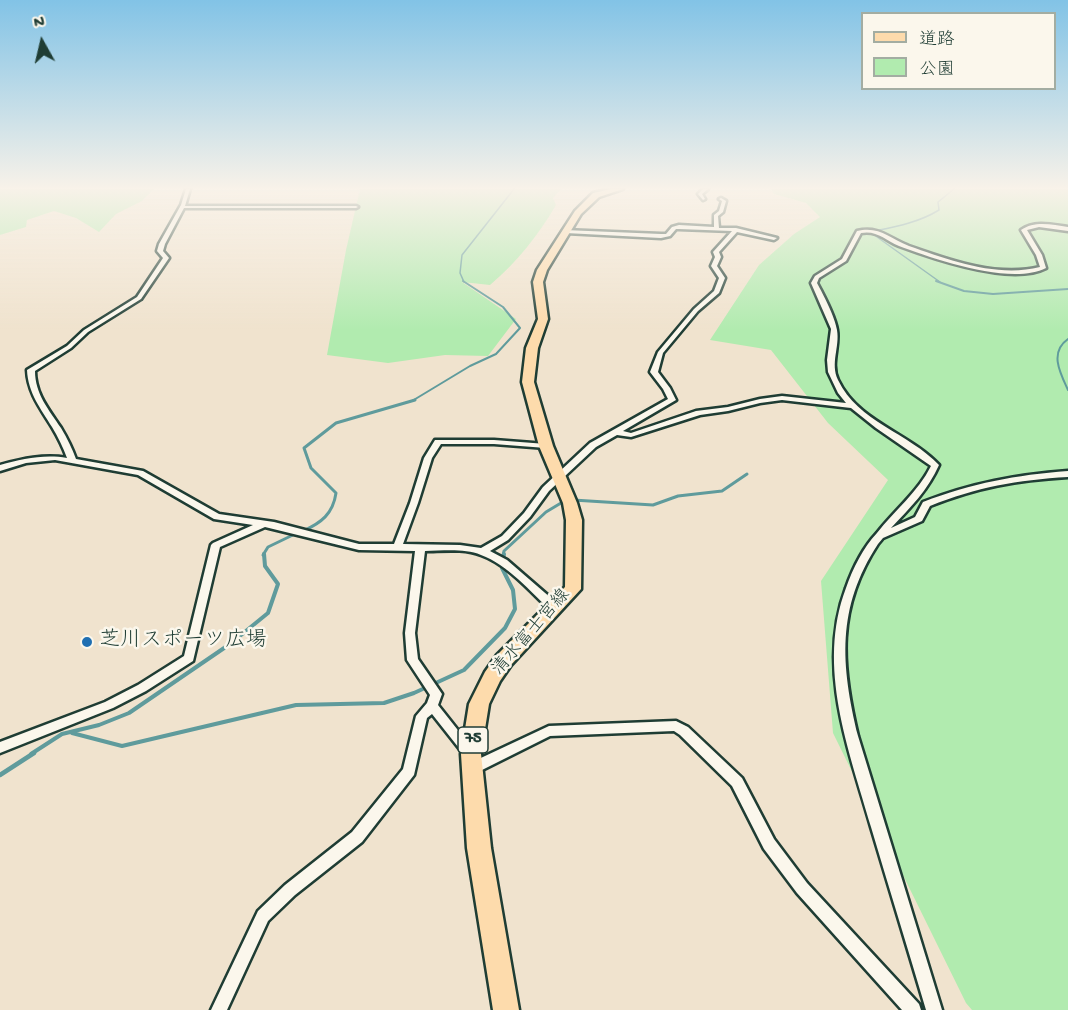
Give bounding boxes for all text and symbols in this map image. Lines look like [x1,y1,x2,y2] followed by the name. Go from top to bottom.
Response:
[12,12,72,72] north arrow
[861,12,1056,90] legend
[33,14,46,34] text: N
[919,30,955,51] text: 道路
[919,60,955,81] text: 公園
[488,585,576,681] street label: 清水富士宮線
[99,629,267,655] place label: 芝川スポーツ広場
[80,635,94,649] marker: 芝川スポーツ広場
[458,727,488,753] road number: 75

